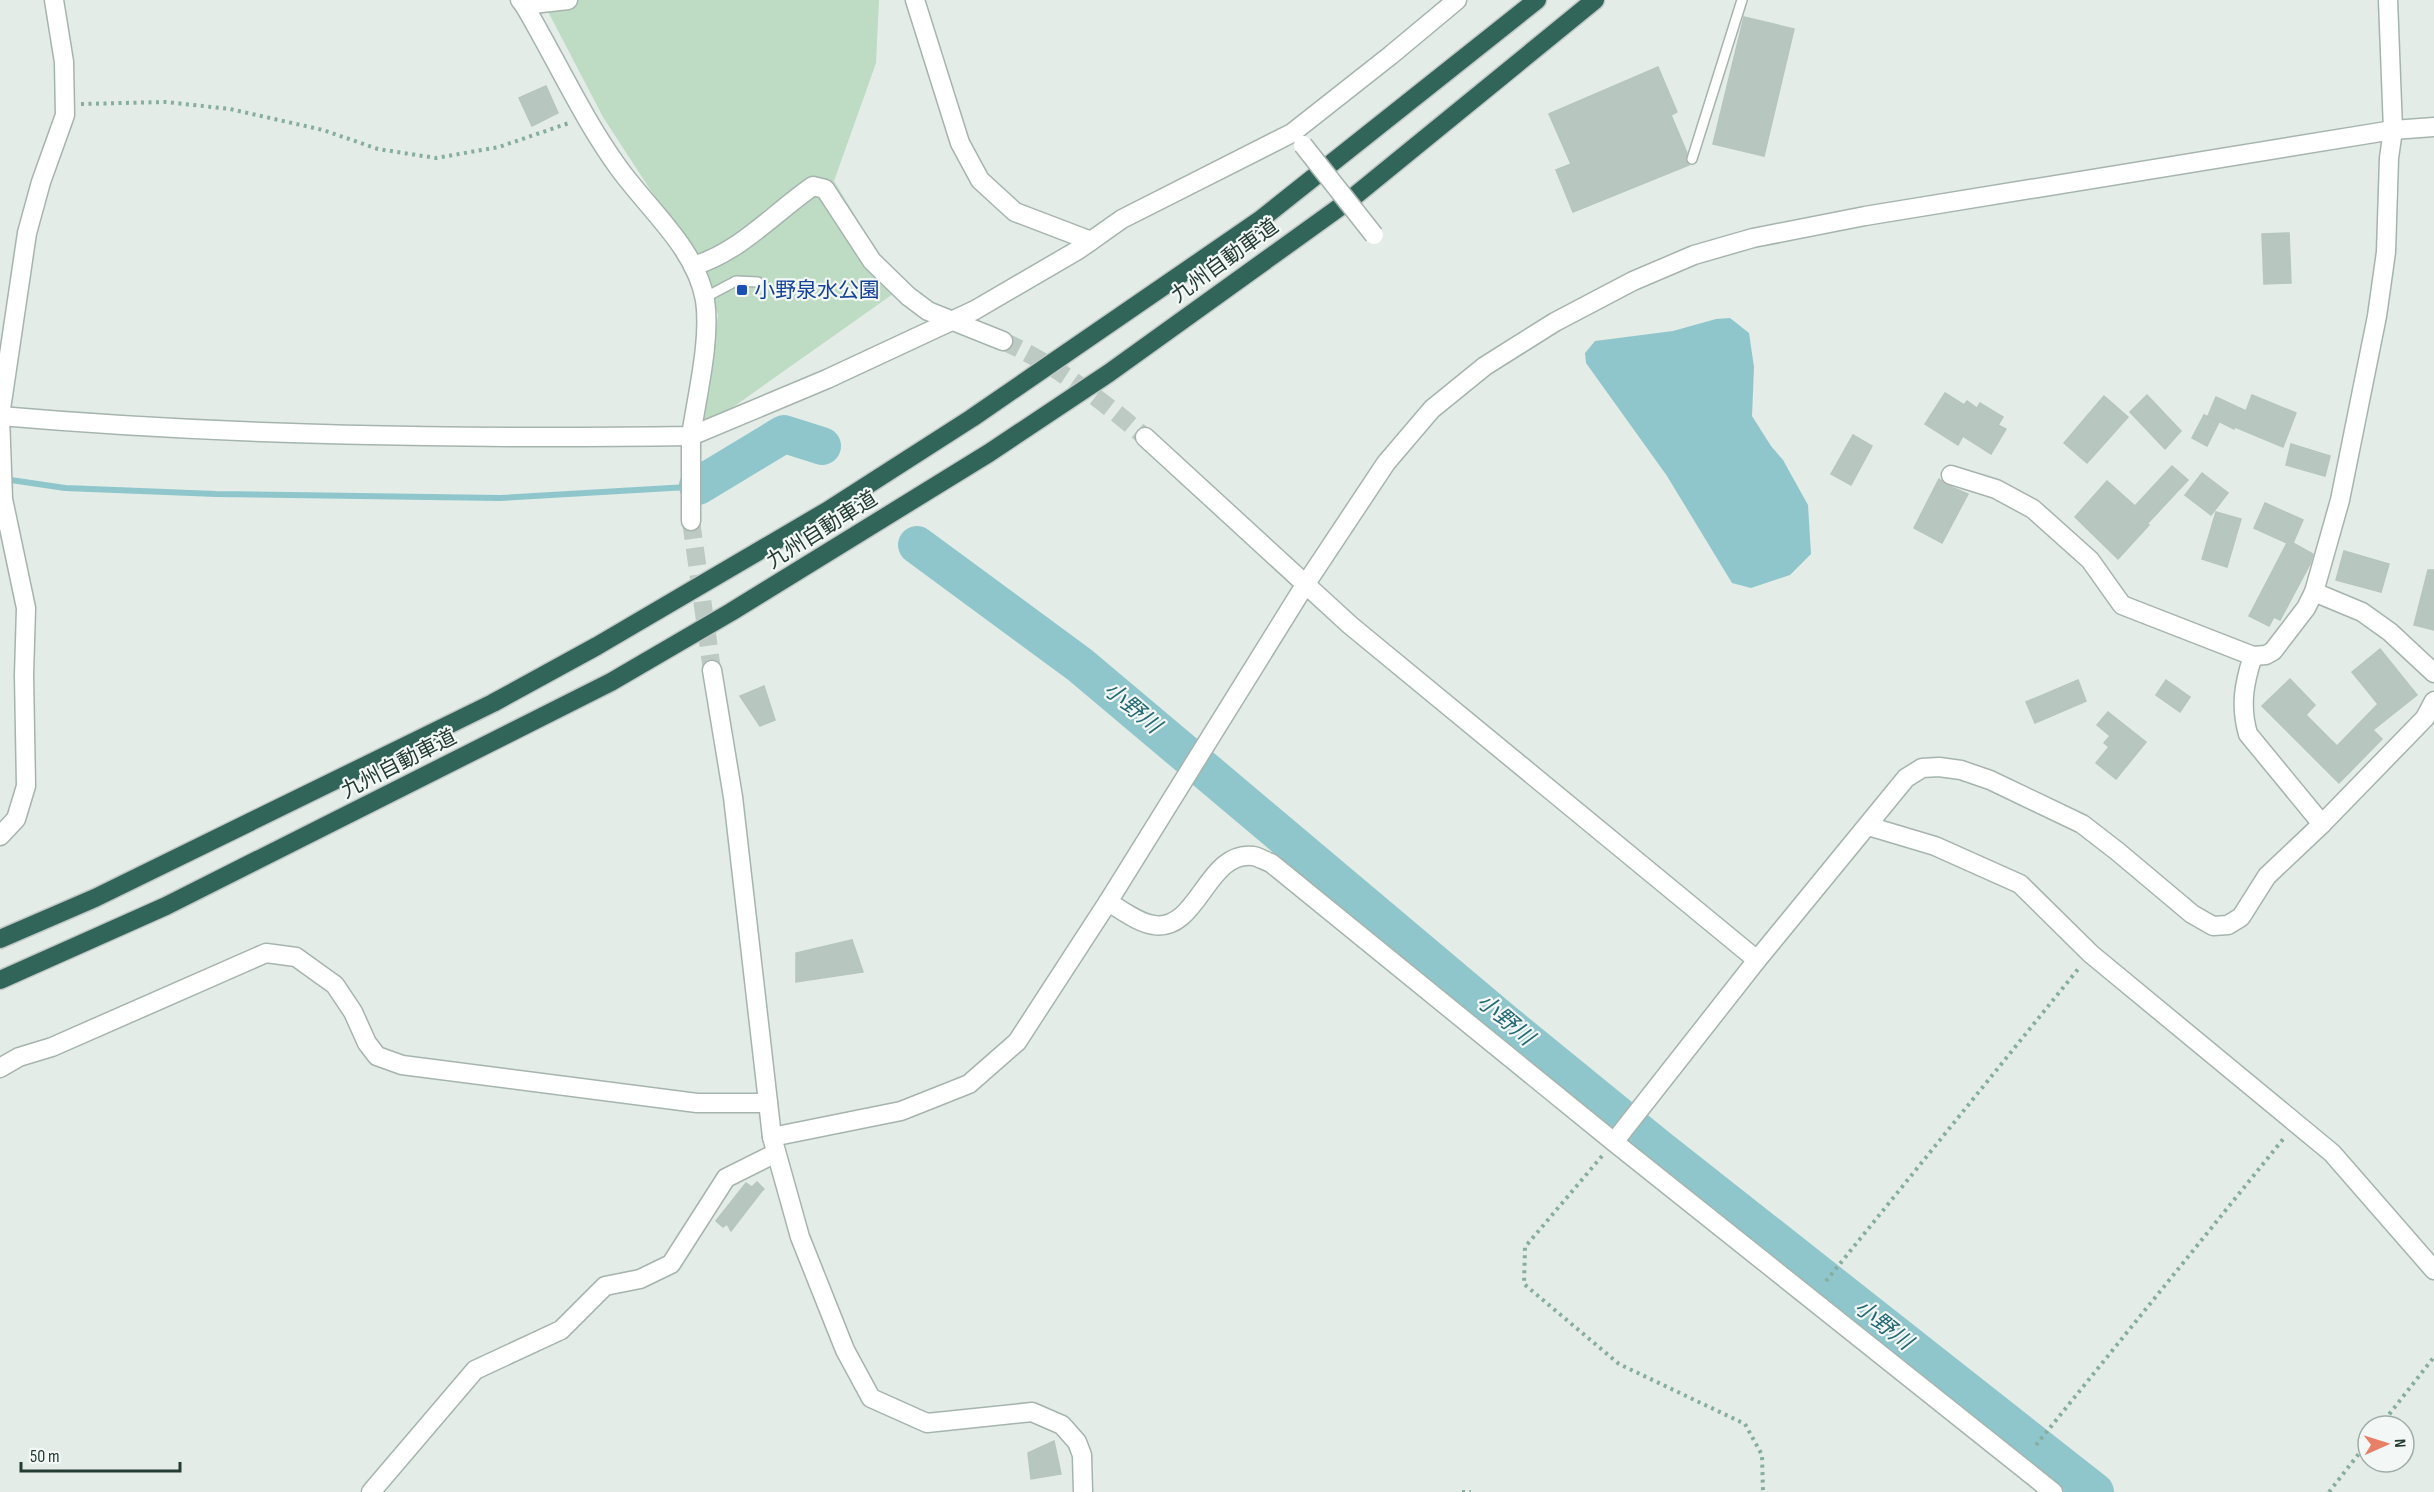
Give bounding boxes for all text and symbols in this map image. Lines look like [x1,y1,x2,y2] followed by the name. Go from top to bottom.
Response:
[1167,214,1283,308] street label: 九州自動車道
[754,278,880,303] place label: 小野泉水公園
[735,283,749,297] marker: 小野泉水公園
[762,486,882,574] street label: 九州自動車道
[1098,676,1167,741] water label: 小野川
[337,724,461,804] street label: 九州自動車道
[1471,988,1540,1053] water label: 小野川
[1849,1294,1919,1357] water label: 小野川
[2356,1414,2416,1474] north arrow
[21,1435,180,1473] scale bar
[2390,1439,2409,1448] text: N
[30,1446,60,1467] text: 50 m

